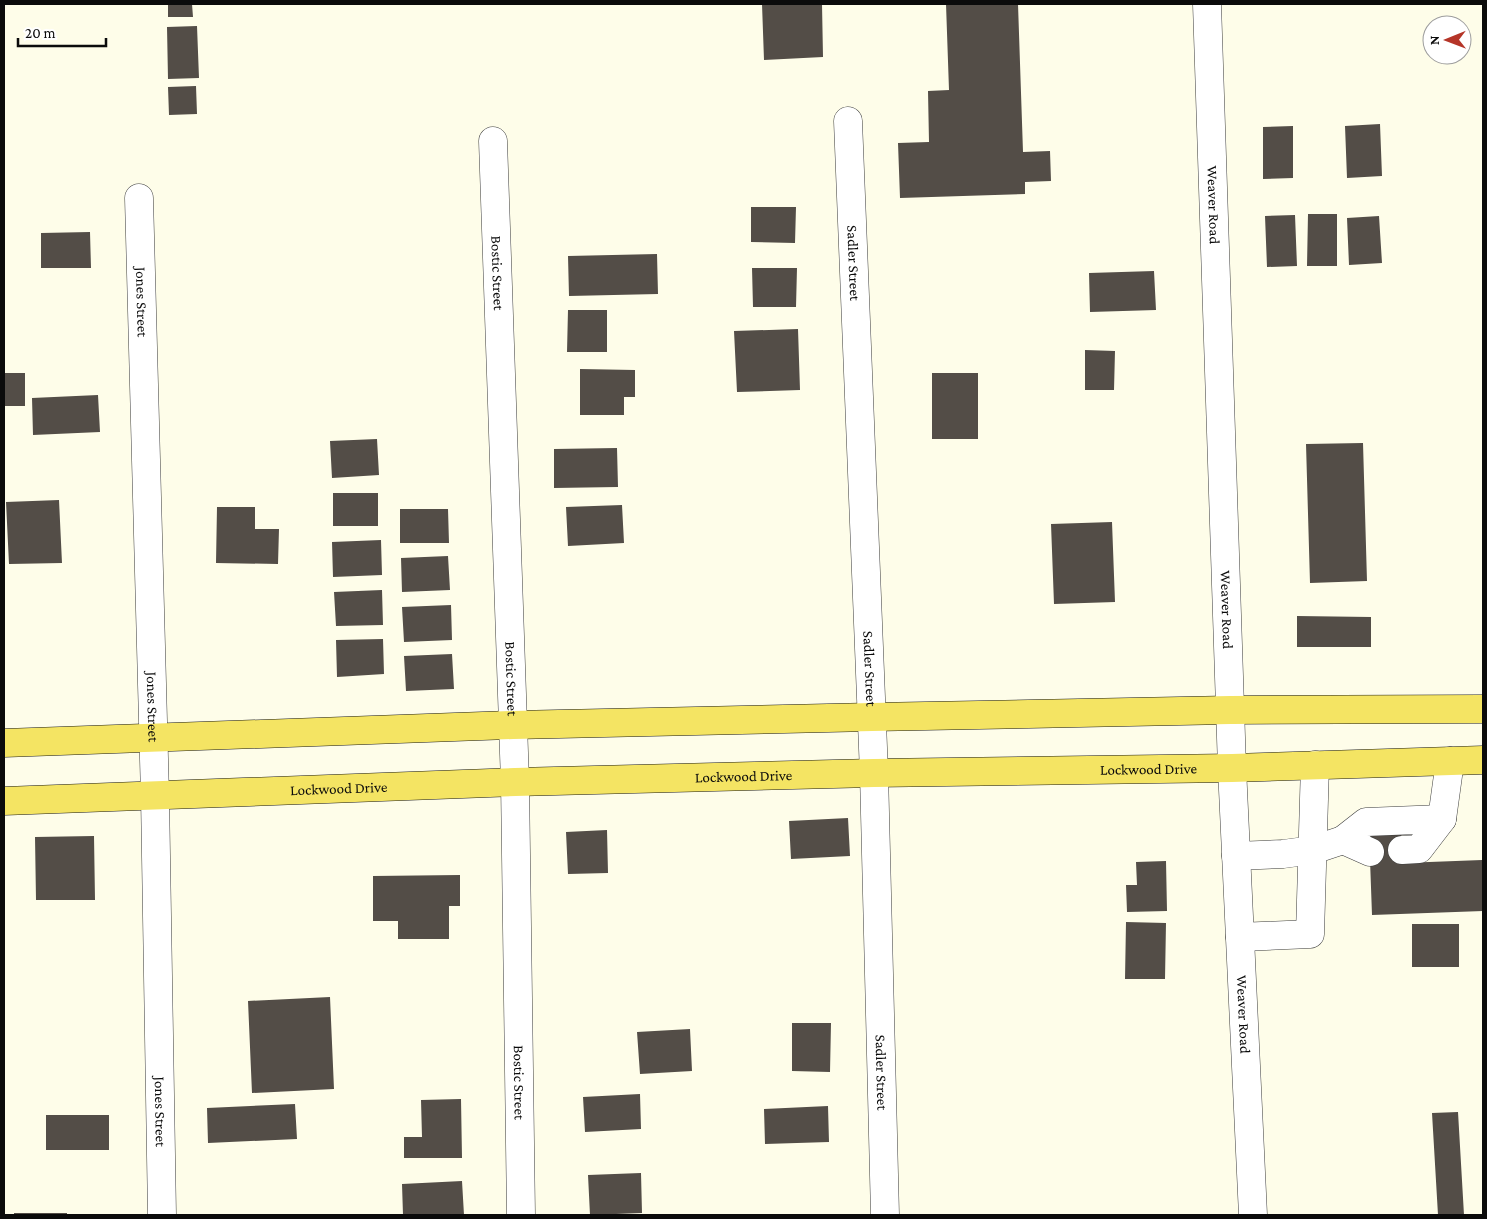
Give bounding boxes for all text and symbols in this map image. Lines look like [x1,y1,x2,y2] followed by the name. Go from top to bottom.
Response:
[18,15,105,47] scale bar
[1422,15,1472,65] north arrow
[25,25,56,41] text: 20 m
[1426,35,1442,45] text: N
[1204,165,1223,245] street label: Weaver Road
[844,225,863,302] street label: Sadler Street
[488,235,507,312] street label: Bostic Street
[132,265,151,338] street label: Jones Street
[1218,570,1236,649] street label: Weaver Road
[860,630,879,708] street label: Sadler Street
[502,641,521,717] street label: Bostic Street
[143,669,162,743] street label: Jones Street
[1100,760,1198,778] street label: Lockwood Drive
[695,767,793,785] street label: Lockwood Drive
[290,779,388,798] street label: Lockwood Drive
[1234,975,1253,1054] street label: Weaver Road
[873,1034,890,1111] street label: Sadler Street
[511,1045,528,1121] street label: Bostic Street
[151,1074,169,1148] street label: Jones Street

